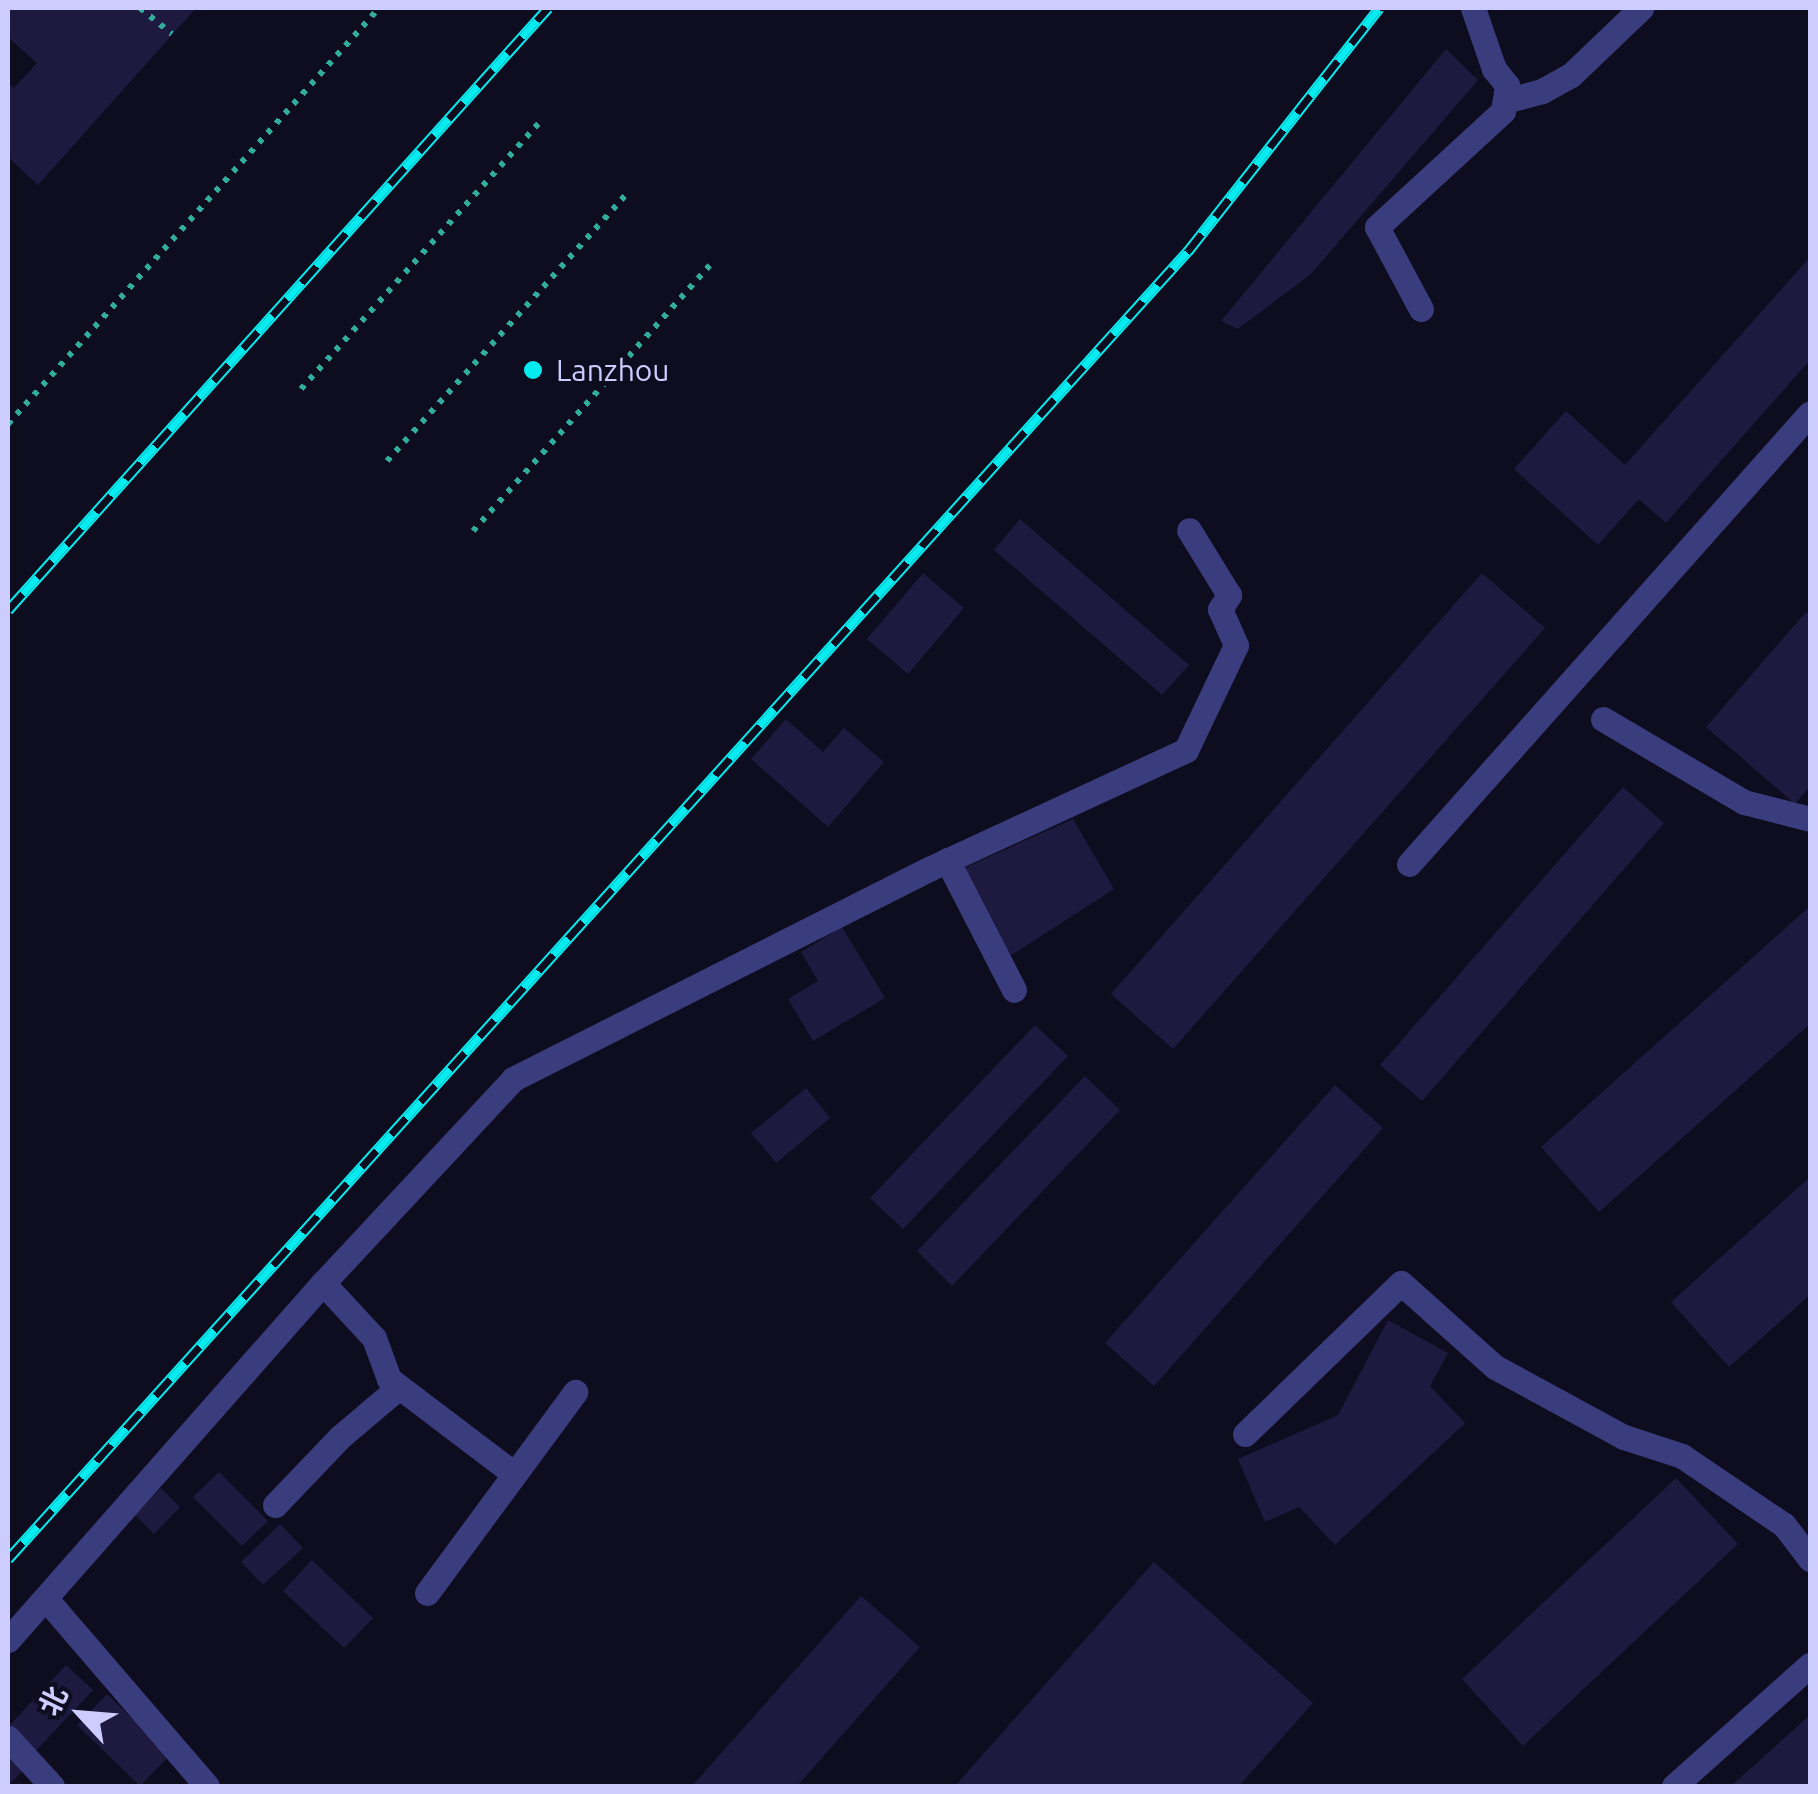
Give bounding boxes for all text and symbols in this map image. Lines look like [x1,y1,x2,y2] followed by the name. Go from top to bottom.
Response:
[556,352,669,388] place label: Lanzhou
[520,357,546,383] marker: Lanzhou
[30,1664,130,1764] north arrow
[33,1681,73,1720] text: 北

